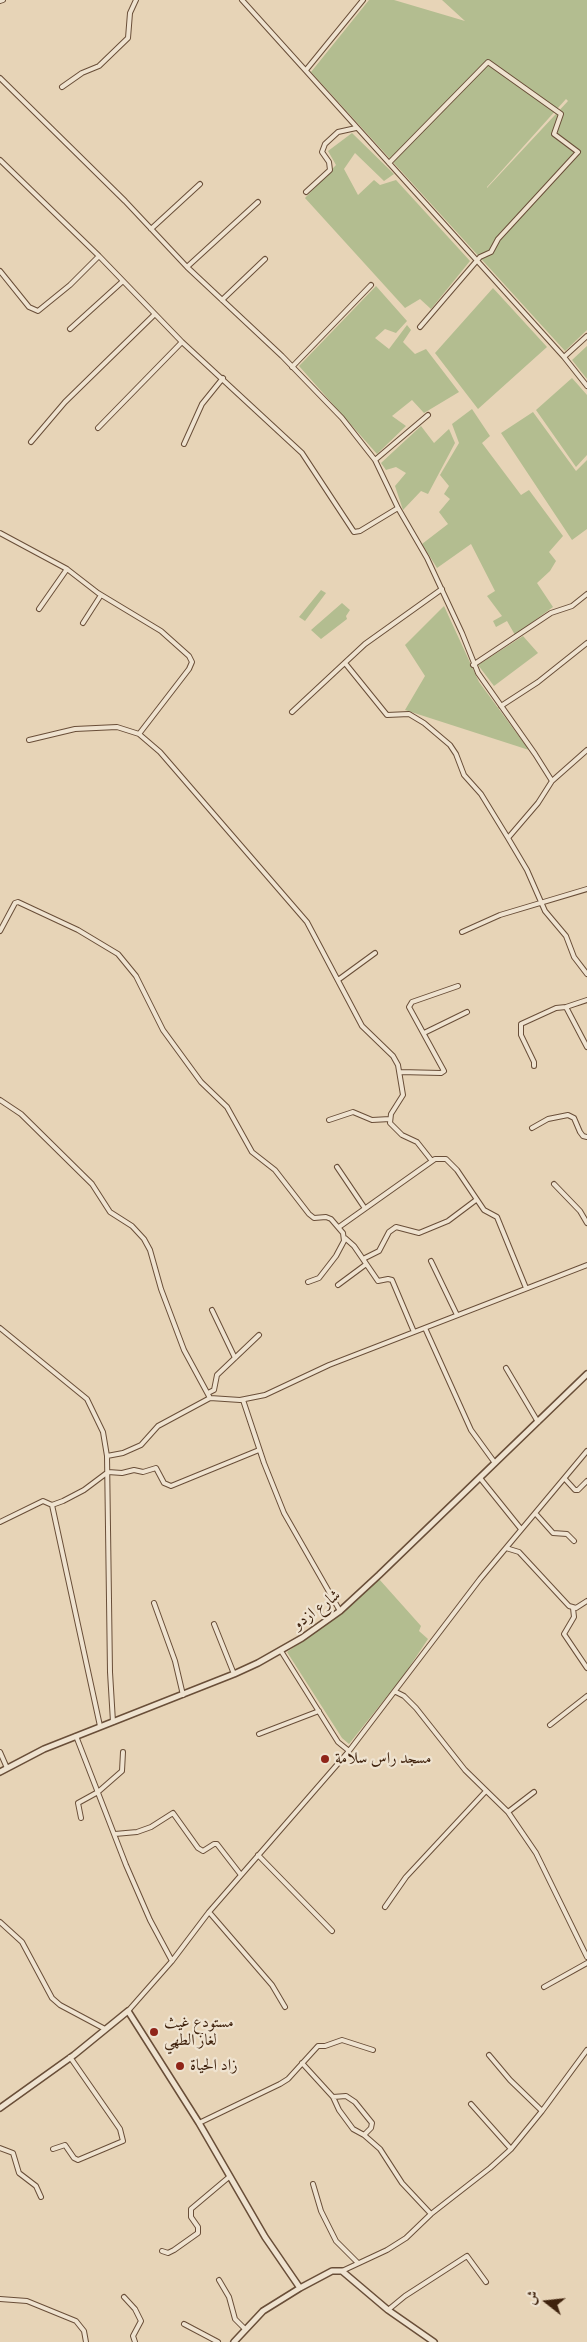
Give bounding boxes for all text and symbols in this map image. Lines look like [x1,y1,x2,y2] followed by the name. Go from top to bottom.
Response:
[289,1586,345,1634] street label: شارع ازدو
[335,1749,431,1769] place label: مسجد راس سلامة
[319,1753,331,1765] marker: مسجد راس سلامة
[164,2013,234,2051] place label: مستودع غيث لغاز الطهي
[148,2026,160,2038] marker: مستودع غيث لغاز الطهي
[190,2056,238,2076] place label: زاد الحياة
[174,2060,186,2072] marker: زاد الحياة
[522,2277,572,2327] north arrow
[522,2289,542,2307] text: ش

